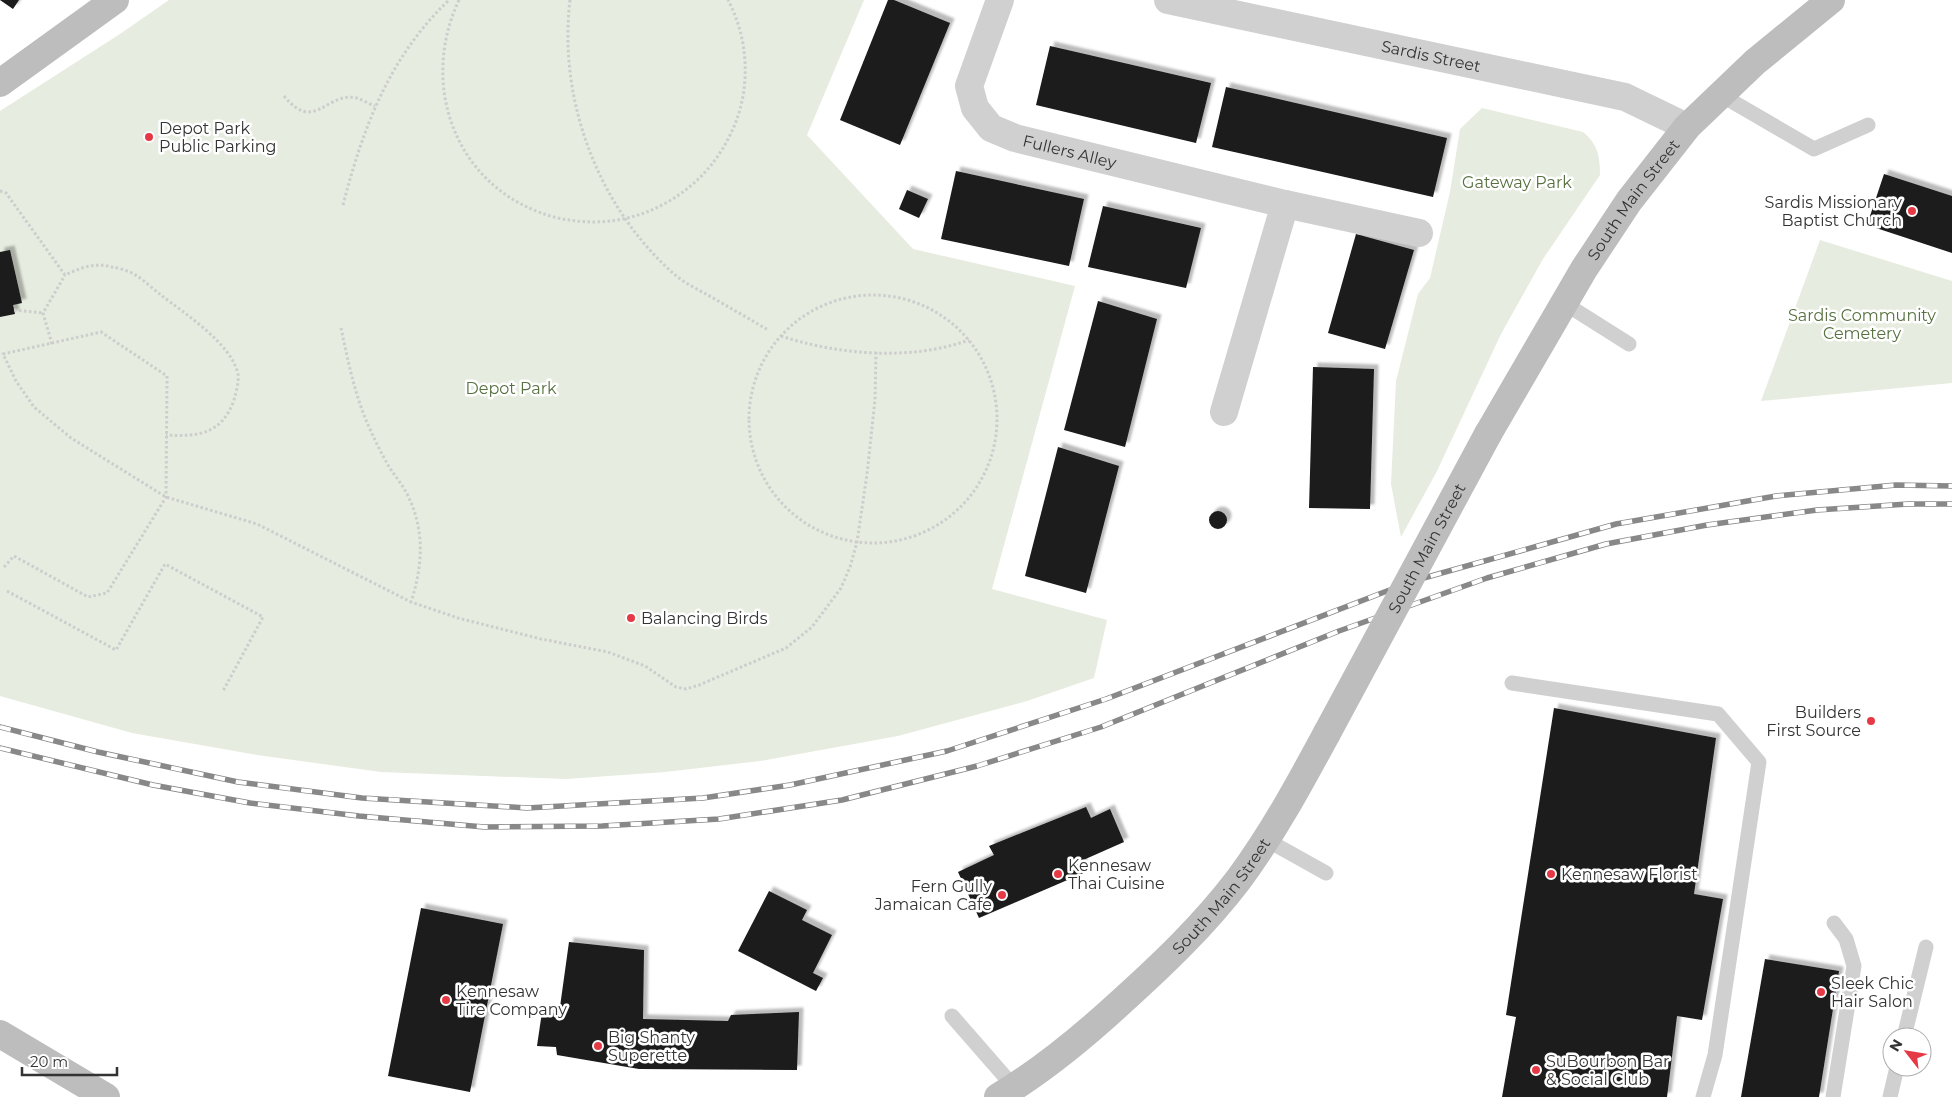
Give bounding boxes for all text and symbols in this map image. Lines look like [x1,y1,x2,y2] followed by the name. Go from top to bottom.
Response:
[1380,36,1483,76] street label: Sardis Street
[159,119,277,156] place label: Depot Park Public Parking
[143,131,155,143] marker: Depot Park Public Parking
[1021,131,1119,172] street label: Fullers Alley
[1583,135,1684,264] street label: South Main Street
[1462,173,1572,192] park label: Gateway Park
[1765,193,1902,230] place label: Sardis Missionary Baptist Church
[1906,205,1918,217] marker: Sardis Missionary Baptist Church
[1788,306,1936,343] park label: Sardis Community Cemetery
[466,379,557,398] park label: Depot Park
[1384,479,1469,616] street label: South Main Street
[641,609,768,628] place label: Balancing Birds
[625,612,637,624] marker: Balancing Birds
[1766,703,1861,740] place label: Builders First Source
[1865,715,1877,727] marker: Builders First Source
[1168,834,1274,958] street label: South Main Street
[1068,856,1165,893] place label: Kennesaw Thai Cuisine
[1561,865,1698,884] place label: Kennesaw Florist
[1052,868,1064,880] marker: Kennesaw Thai Cuisine
[1545,868,1557,880] marker: Kennesaw Florist
[874,877,992,914] place label: Fern Gully Jamaican Cafe
[996,889,1008,901] marker: Fern Gully Jamaican Cafe
[1831,974,1914,1011] place label: Sleek Chic Hair Salon
[456,982,567,1019] place label: Kennesaw Tire Company
[1815,986,1827,998] marker: Sleek Chic Hair Salon
[440,994,452,1006] marker: Kennesaw Tire Company
[1882,1027,1932,1077] north arrow
[608,1028,695,1065] place label: Big Shanty Superette
[1885,1036,1906,1055] text: N
[592,1040,604,1052] marker: Big Shanty Superette
[22,1044,118,1076] scale bar
[30,1052,68,1071] text: 20 m
[1546,1052,1670,1089] place label: SuBourbon Bar & Social Club
[1530,1064,1542,1076] marker: SuBourbon Bar & Social Club

